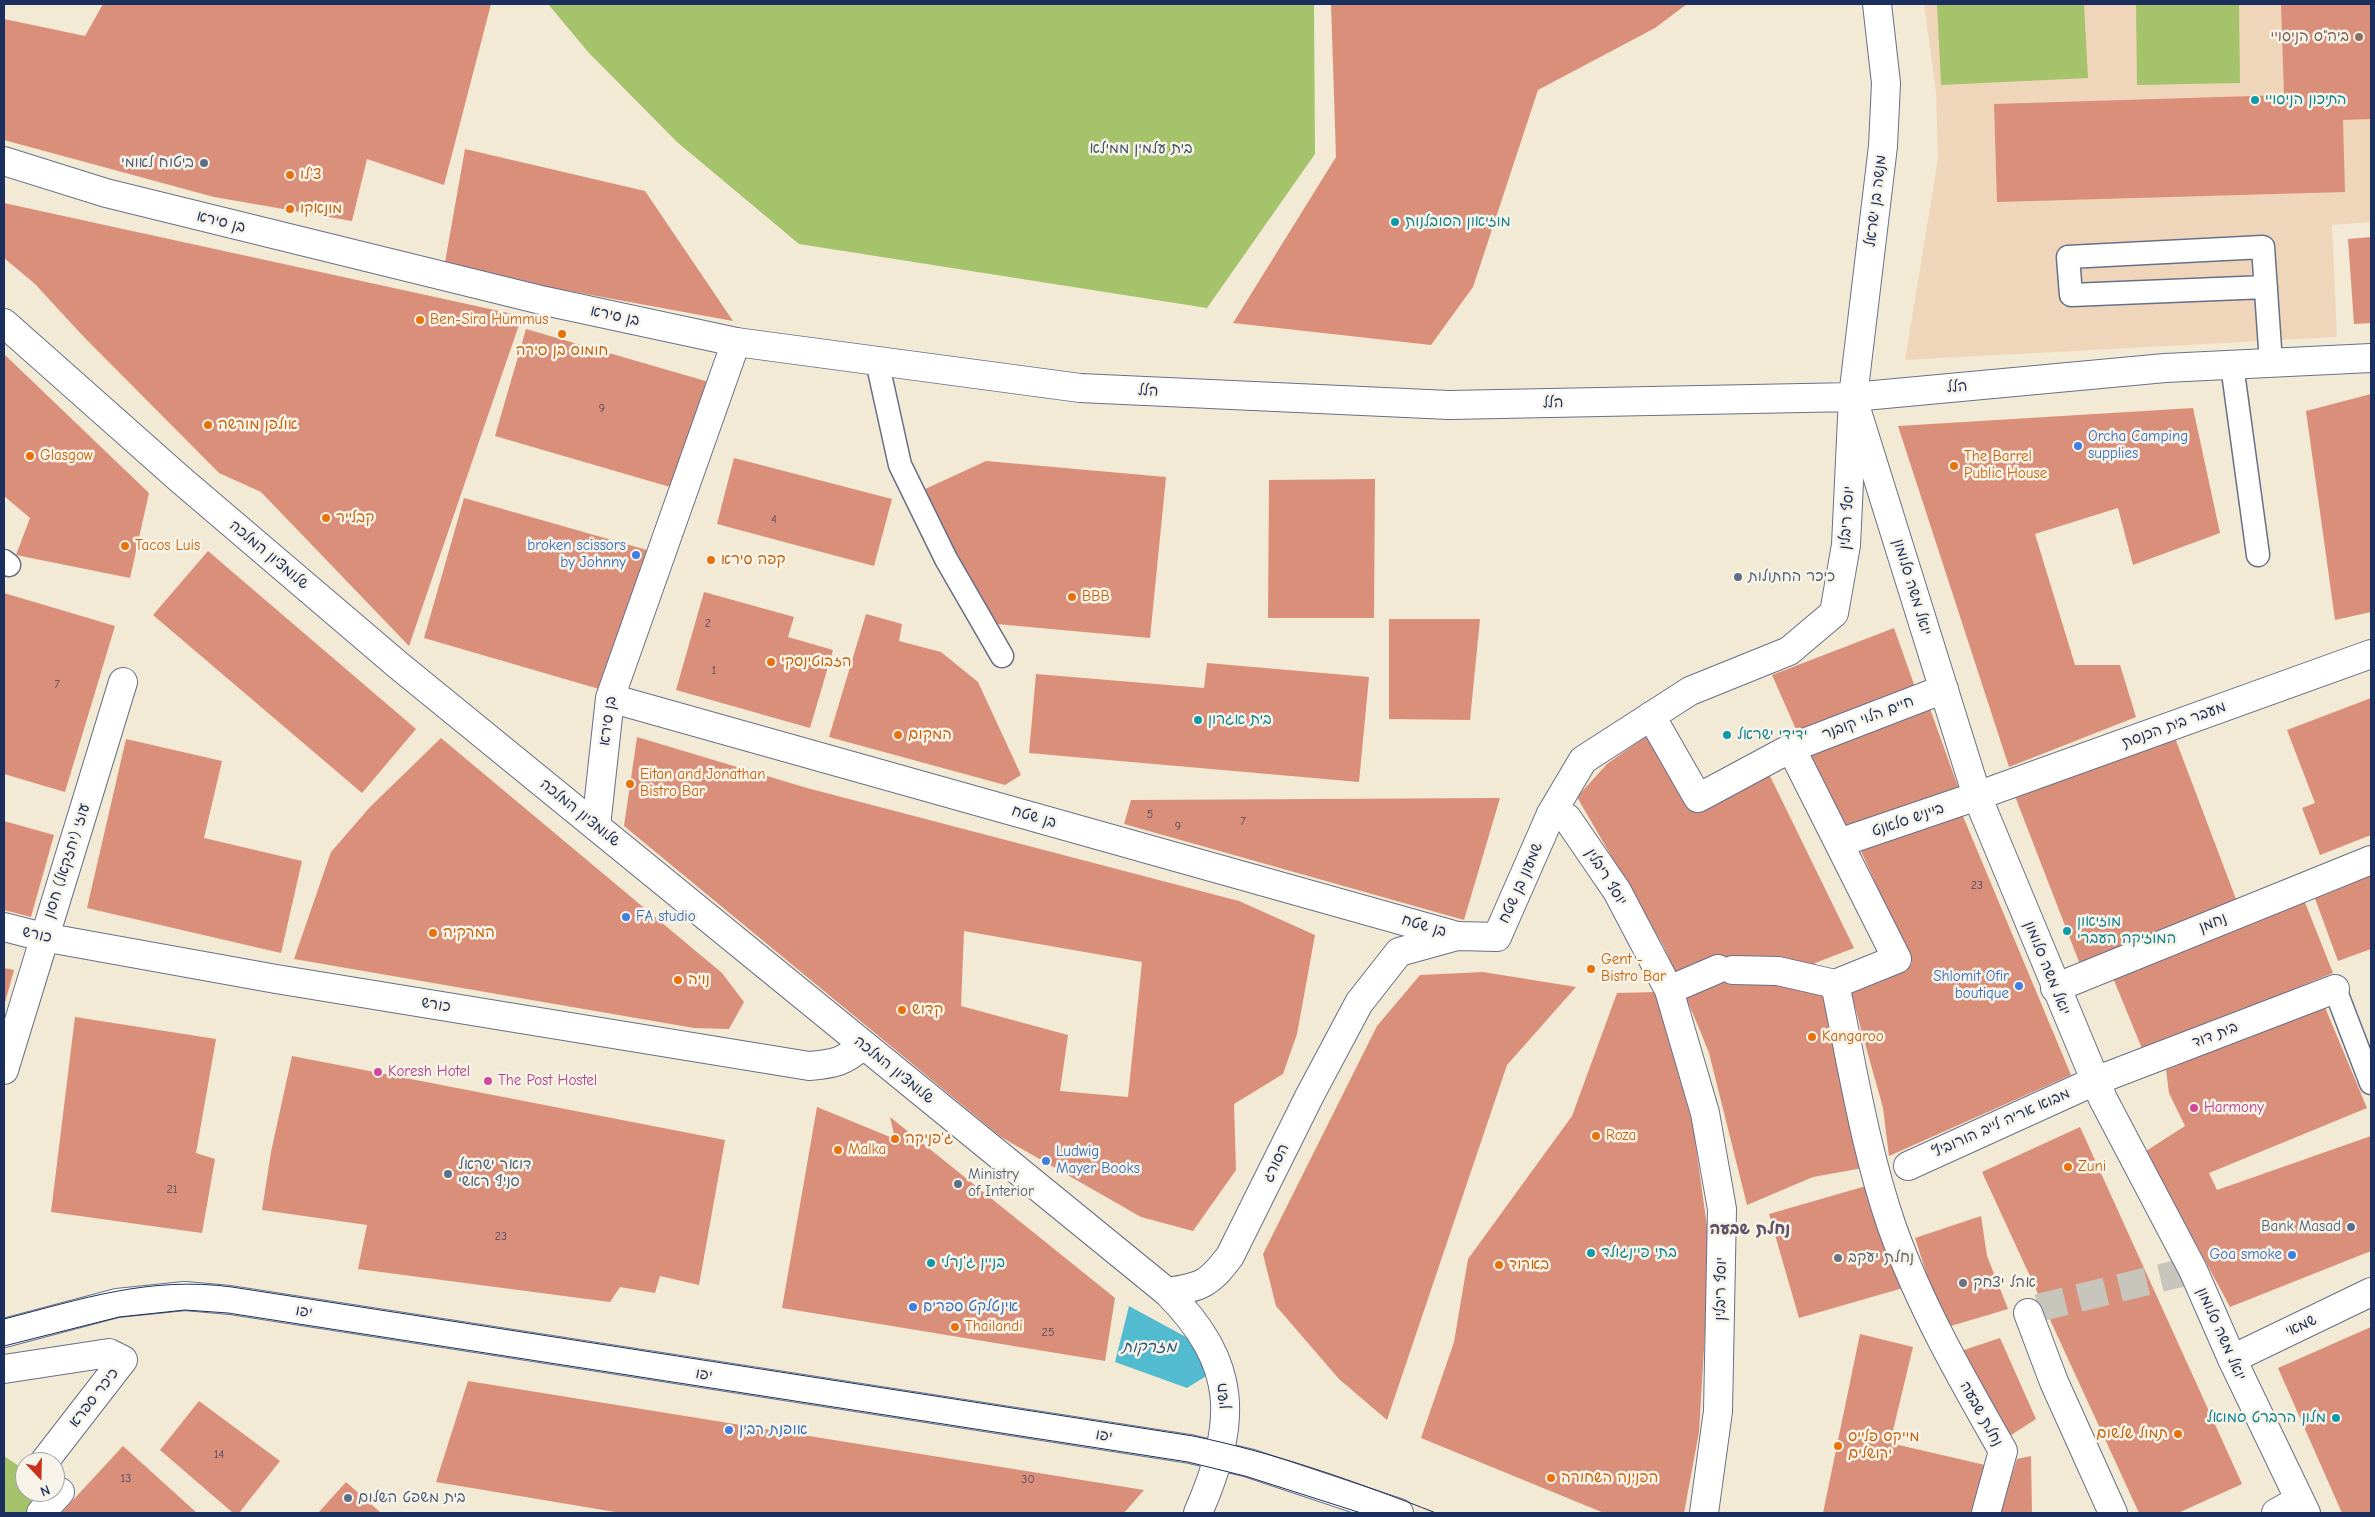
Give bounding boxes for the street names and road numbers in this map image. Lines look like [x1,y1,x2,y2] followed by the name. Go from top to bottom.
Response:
[1861,154,1891,248] street label: מנשה בן ישראל
[195,207,247,237] street label: בן סירא
[589,302,641,330] street label: בן סירא
[1946,377,1968,397] street label: הלל
[1137,381,1159,401] street label: הלל
[1542,394,1564,412] street label: הלל
[1836,486,1858,550] street label: יוסף ריבלין
[226,517,312,593] street label: שלומציון המלכה
[1889,537,1935,637] street label: יואל משה סלומון
[1819,692,1917,744] street label: חיים הלוי קובנר
[596,695,620,747] street label: בן סירא
[2120,698,2228,752] street label: מעבר בית הכנסת
[536,775,624,851] street label: שלומציון המלכה
[1870,799,1946,841] street label: בייניש סלאנט
[40,801,94,921] street label: עוזי (יחזקאל) חסון
[1010,802,1058,832] street label: בן שטח
[1495,840,1547,926] street label: שמעון בן שטח
[1581,845,1631,909] street label: יוסף ריבלין
[2196,909,2230,937] street label: נחמן
[1400,911,1448,941] street label: בן שטח
[2020,918,2074,1018] street label: יואל משה סלומון
[21,923,53,947] street label: כורש
[420,994,452,1016] street label: כורש
[2190,1018,2240,1052] street label: בית דוד
[850,1032,938,1108] street label: שלומציון המלכה
[1929,1085,2073,1161] street label: מבוא אריה לייב הורוביץ
[1259,1141,1293,1185] street label: הסורג
[1711,1257,1731,1321] street label: יוסף ריבלין
[2193,1285,2249,1383] street label: יואל משה סלומון
[294,1302,314,1322] street label: יפו
[2283,1311,2319,1341] street label: שמאי
[65,1365,123,1431] street label: כיכר ספרא
[694,1365,714,1385] street label: יפו
[1956,1378,2006,1450] street label: נחלת שבעה
[1213,1382,1233,1410] street label: חשין
[1094,1426,1114,1446] street label: יפו

